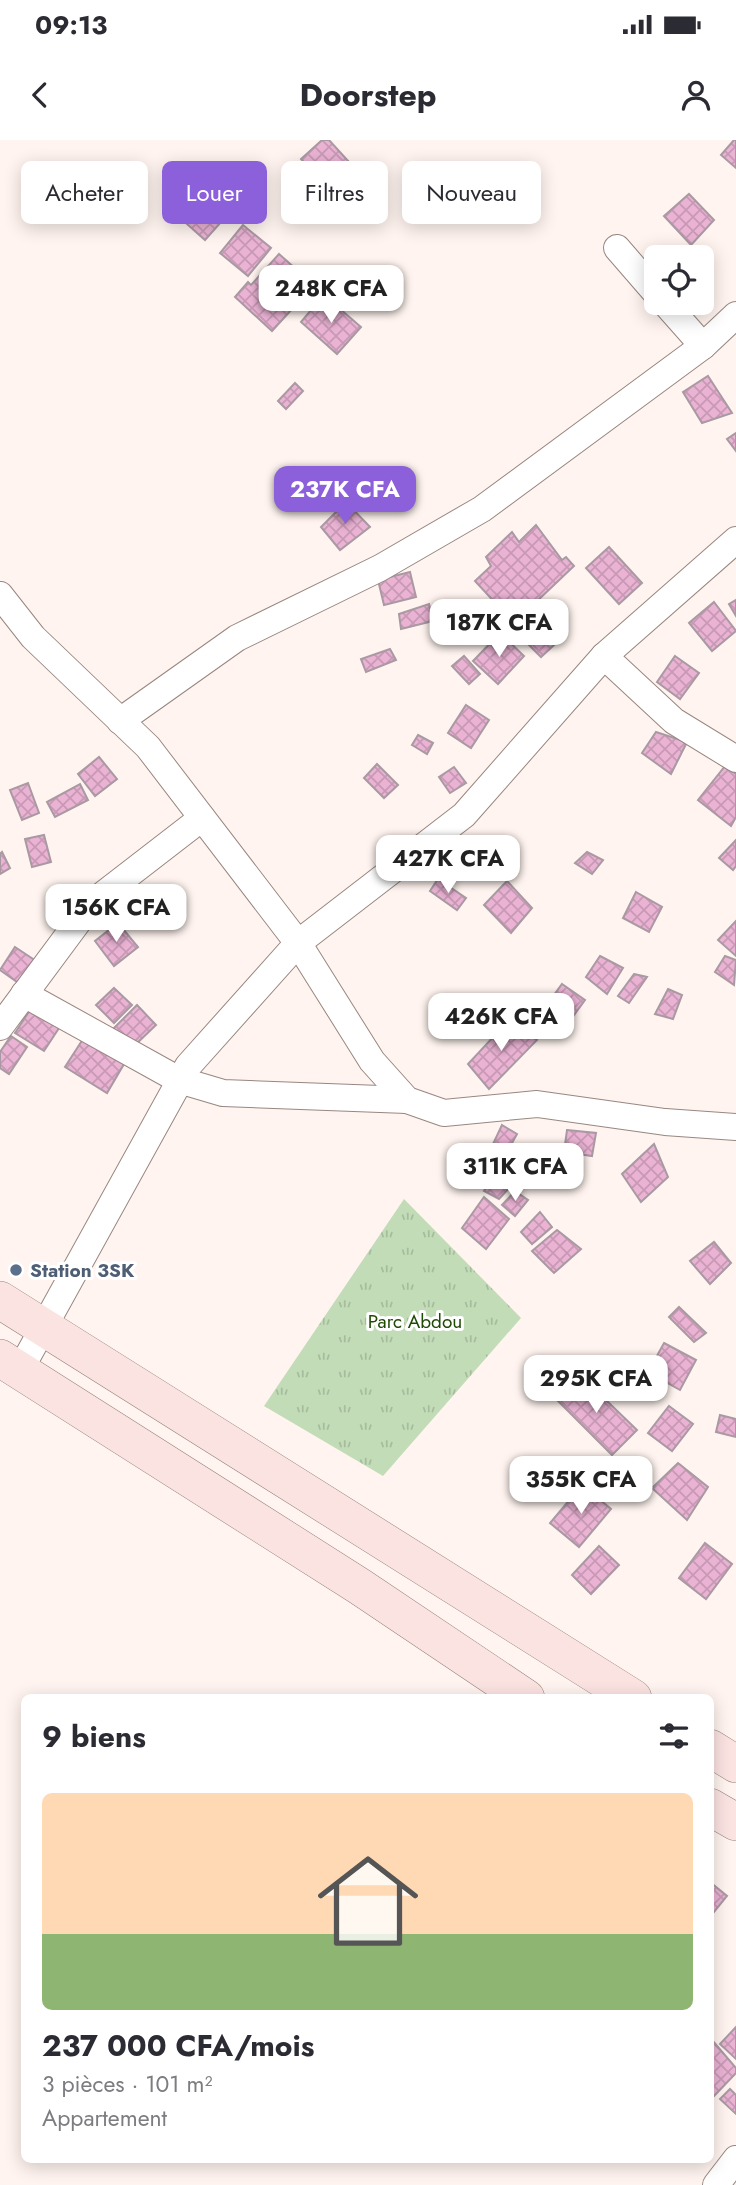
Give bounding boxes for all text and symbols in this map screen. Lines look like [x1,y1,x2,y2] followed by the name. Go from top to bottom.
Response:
[35,6,107,44] text: 09:13
[299,72,437,118] text: Doorstep
[21,76,59,114] icon: back
[677,76,715,114] icon: person
[21,161,148,224] chip: Acheter
[162,161,267,224] chip: Louer
[281,161,388,224] chip: Filtres
[402,161,541,224] chip: Nouveau
[644,245,714,315] map controls
[644,245,714,315] button: locate
[259,265,403,325] pin: 248K CFA
[275,271,387,305] text: 248K CFA
[273,466,417,526] pin: 237K CFA
[290,472,400,506] text: 237K CFA
[427,600,571,659] pin: 187K CFA
[446,605,552,639] text: 187K CFA
[376,836,520,895] pin: 427K CFA
[392,841,504,875] text: 427K CFA
[44,884,188,944] pin: 156K CFA
[61,890,171,924] text: 156K CFA
[429,993,573,1053] pin: 426K CFA
[444,999,558,1033] text: 426K CFA
[443,1144,587,1203] pin: 311K CFA
[463,1149,567,1183] text: 311K CFA
[30,1257,135,1284] place label: Station 3SK
[8,1262,24,1278] marker: Station 3SK
[368,1308,462,1335] park label: Parc Abdou
[524,1356,668,1415] pin: 295K CFA
[540,1361,652,1395] text: 295K CFA
[509,1456,653,1516] pin: 355K CFA
[525,1462,637,1496] text: 355K CFA
[42,1715,146,1758] text: 9 biens
[655,1717,693,1755] icon: filters
[305,1838,431,1964] icon: home
[42,2024,314,2067] text: 237 000 CFA/mois
[42,2067,213,2101] text: 3 pièces · 101 m²
[42,2101,167,2135] text: Appartement

